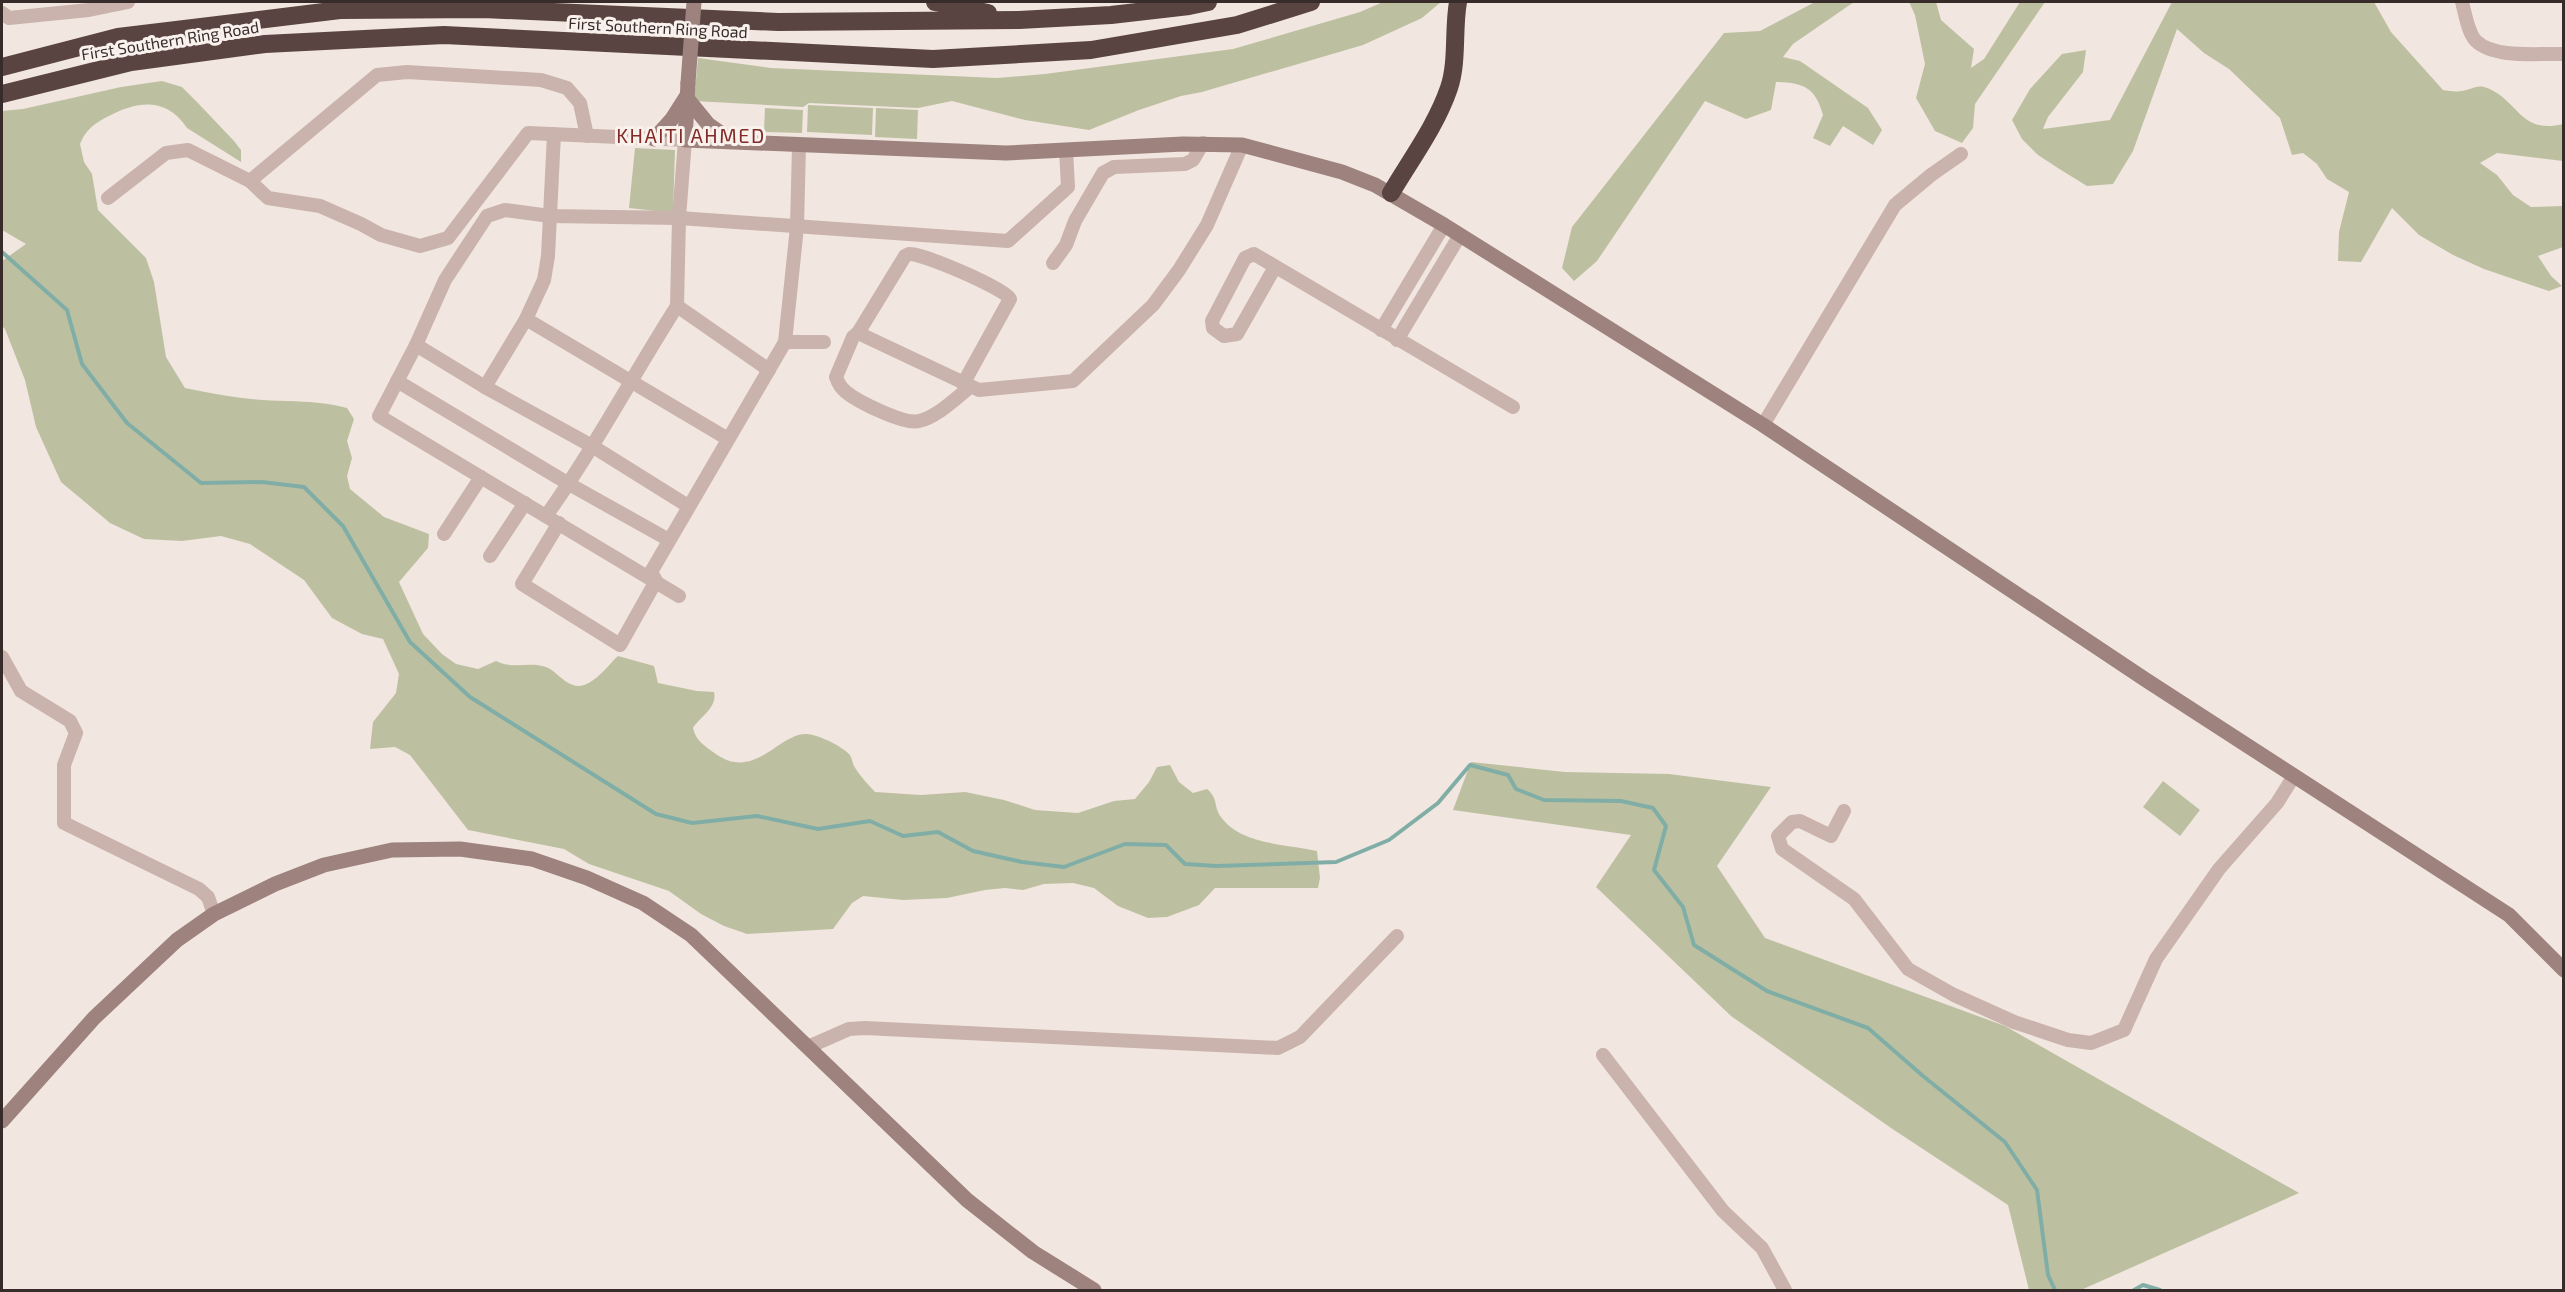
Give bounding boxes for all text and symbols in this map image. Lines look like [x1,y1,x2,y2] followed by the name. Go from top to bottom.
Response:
[568,13,748,41] street label: First Southern Ring Road
[80,17,260,63] street label: First Southern Ring Road
[616,123,766,147] district label: KHAITI AHMED

